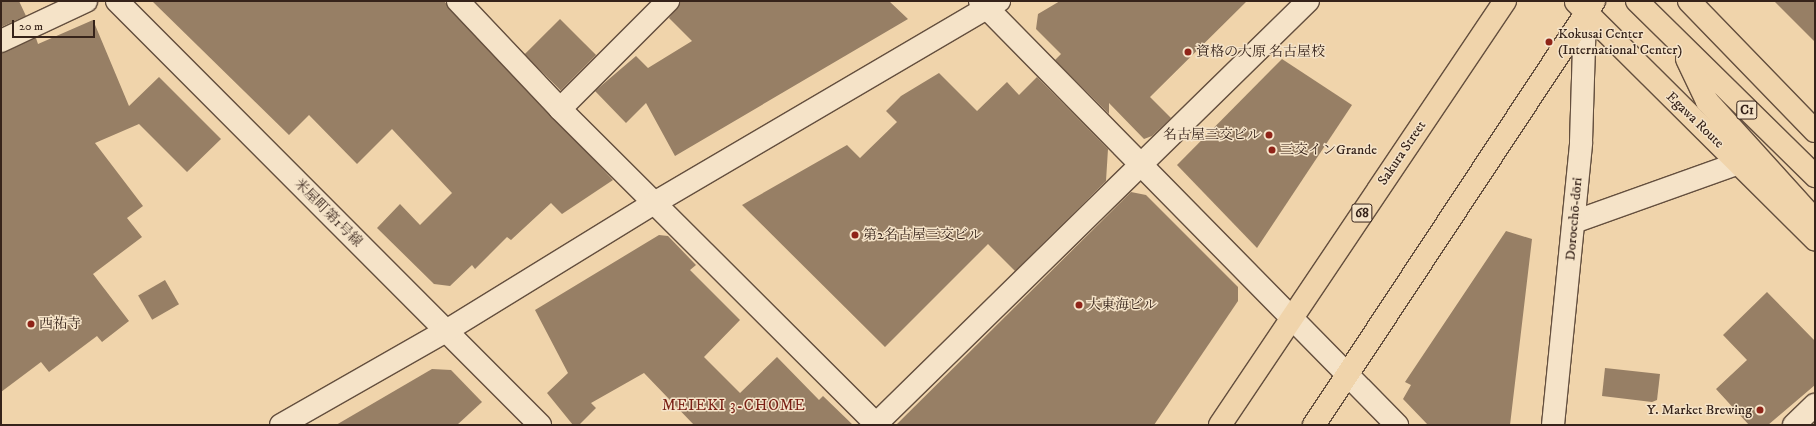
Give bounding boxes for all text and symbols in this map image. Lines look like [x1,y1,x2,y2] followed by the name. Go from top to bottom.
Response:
[14,12,97,38] scale bar
[19,19,43,34] text: 20 m
[1558,26,1682,58] place label: Kokusai Center (International Center)
[1543,36,1555,48] marker: Kokusai Center (International Center)
[1196,44,1325,60] place label: 資格の大原 名古屋校
[1183,47,1193,57] marker: 資格の大原 名古屋校
[1663,88,1727,152] street label: Egawa Route
[1736,99,1758,121] road number: C1
[1374,118,1430,188] street label: Sakura Street
[1163,127,1261,143] place label: 名古屋三交ビル
[1264,130,1274,140] marker: 名古屋三交ビル
[1280,142,1377,158] place label: 三交インGrande
[1267,145,1277,155] marker: 三交インGrande
[291,176,365,250] street label: 米屋町第1号線
[1562,177,1586,261] street label: Doroechō-dōri
[1351,202,1373,224] road number: 68
[863,227,982,243] place label: 第2名古屋三交ビル
[850,230,860,240] marker: 第2名古屋三交ビル
[1087,297,1157,313] place label: 大東海ビル
[1074,300,1084,310] marker: 大東海ビル
[39,316,81,332] place label: 西祐寺
[26,319,36,329] marker: 西祐寺
[662,397,806,415] district label: MEIEKI 3-CHOME
[1647,402,1752,418] place label: Y. Market Brewing
[1755,405,1765,415] marker: Y. Market Brewing

